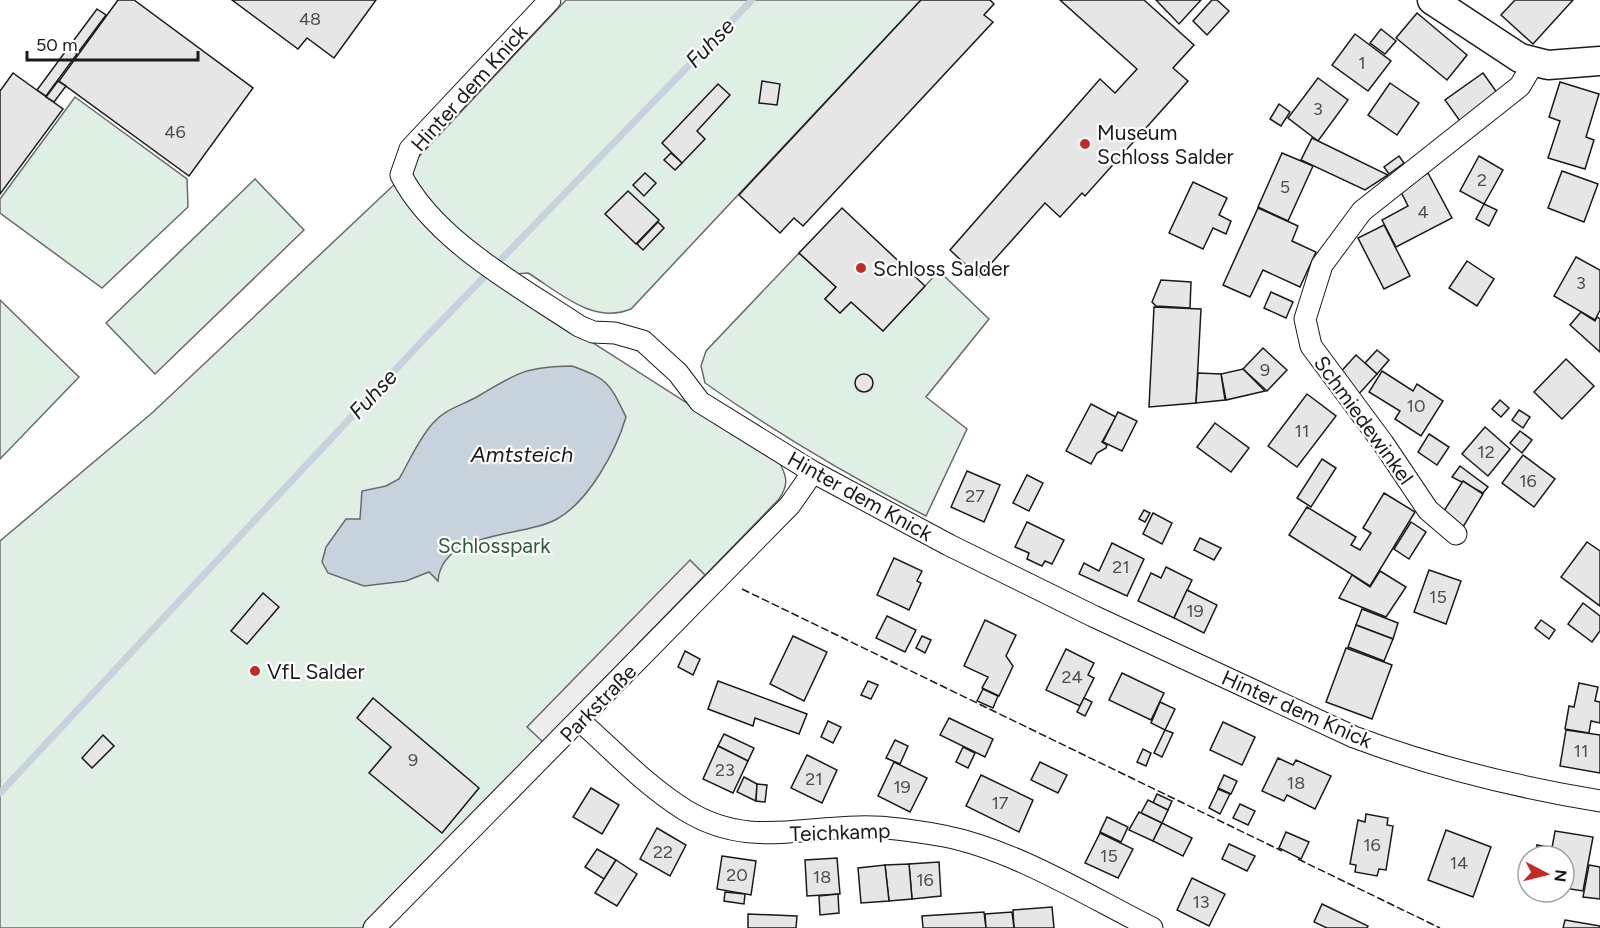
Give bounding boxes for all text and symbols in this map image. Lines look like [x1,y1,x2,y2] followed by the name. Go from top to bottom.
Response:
[299,8,321,30] house number: 48
[680,13,740,73] water label: Fuhse
[406,19,533,156] street label: Hinter dem Knick
[27,24,198,62] scale bar
[36,34,78,56] text: 50 m
[1358,52,1366,74] house number: 1
[1313,98,1323,120] house number: 3
[1097,120,1234,169] place label: Museum Schloss Salder
[164,121,186,143] house number: 46
[1078,137,1092,151] marker: Museum Schloss Salder
[1477,169,1487,191] house number: 2
[1280,176,1290,198] house number: 5
[1417,201,1429,223] house number: 4
[873,256,1010,281] place label: Schloss Salder
[854,261,868,275] marker: Schloss Salder
[1576,272,1586,294] house number: 3
[1309,351,1419,489] street label: Schmiedewinkel
[1260,359,1270,381] house number: 9
[343,363,403,425] water label: Fuhse
[1407,395,1425,417] house number: 10
[1295,420,1309,442] house number: 11
[470,441,573,468] water label: Amtsteich
[1477,441,1495,463] house number: 12
[783,446,937,547] street label: Hinter dem Knick
[1519,470,1537,492] house number: 16
[965,485,985,507] house number: 27
[438,533,551,558] park label: Schlosspark
[1112,556,1130,578] house number: 21
[1429,586,1447,608] house number: 15
[1186,600,1204,622] house number: 19
[267,659,365,684] place label: VfL Salder
[555,659,641,747] street label: Parkstraße
[248,664,262,678] marker: VfL Salder
[1218,665,1377,754] street label: Hinter dem Knick
[1061,666,1083,688] house number: 24
[1574,740,1588,762] house number: 11
[408,749,418,771] house number: 9
[715,759,735,781] house number: 23
[805,768,823,790] house number: 21
[1287,772,1305,794] house number: 18
[893,776,911,798] house number: 19
[991,792,1009,814] house number: 17
[789,818,891,846] street label: Teichkamp
[1363,834,1381,856] house number: 16
[653,841,673,863] house number: 22
[1516,844,1576,904] north arrow
[1100,845,1118,867] house number: 15
[1450,852,1468,874] house number: 14
[726,864,748,886] house number: 20
[813,866,831,888] house number: 18
[1550,868,1571,883] text: N
[916,869,934,891] house number: 16
[1192,891,1210,913] house number: 13

